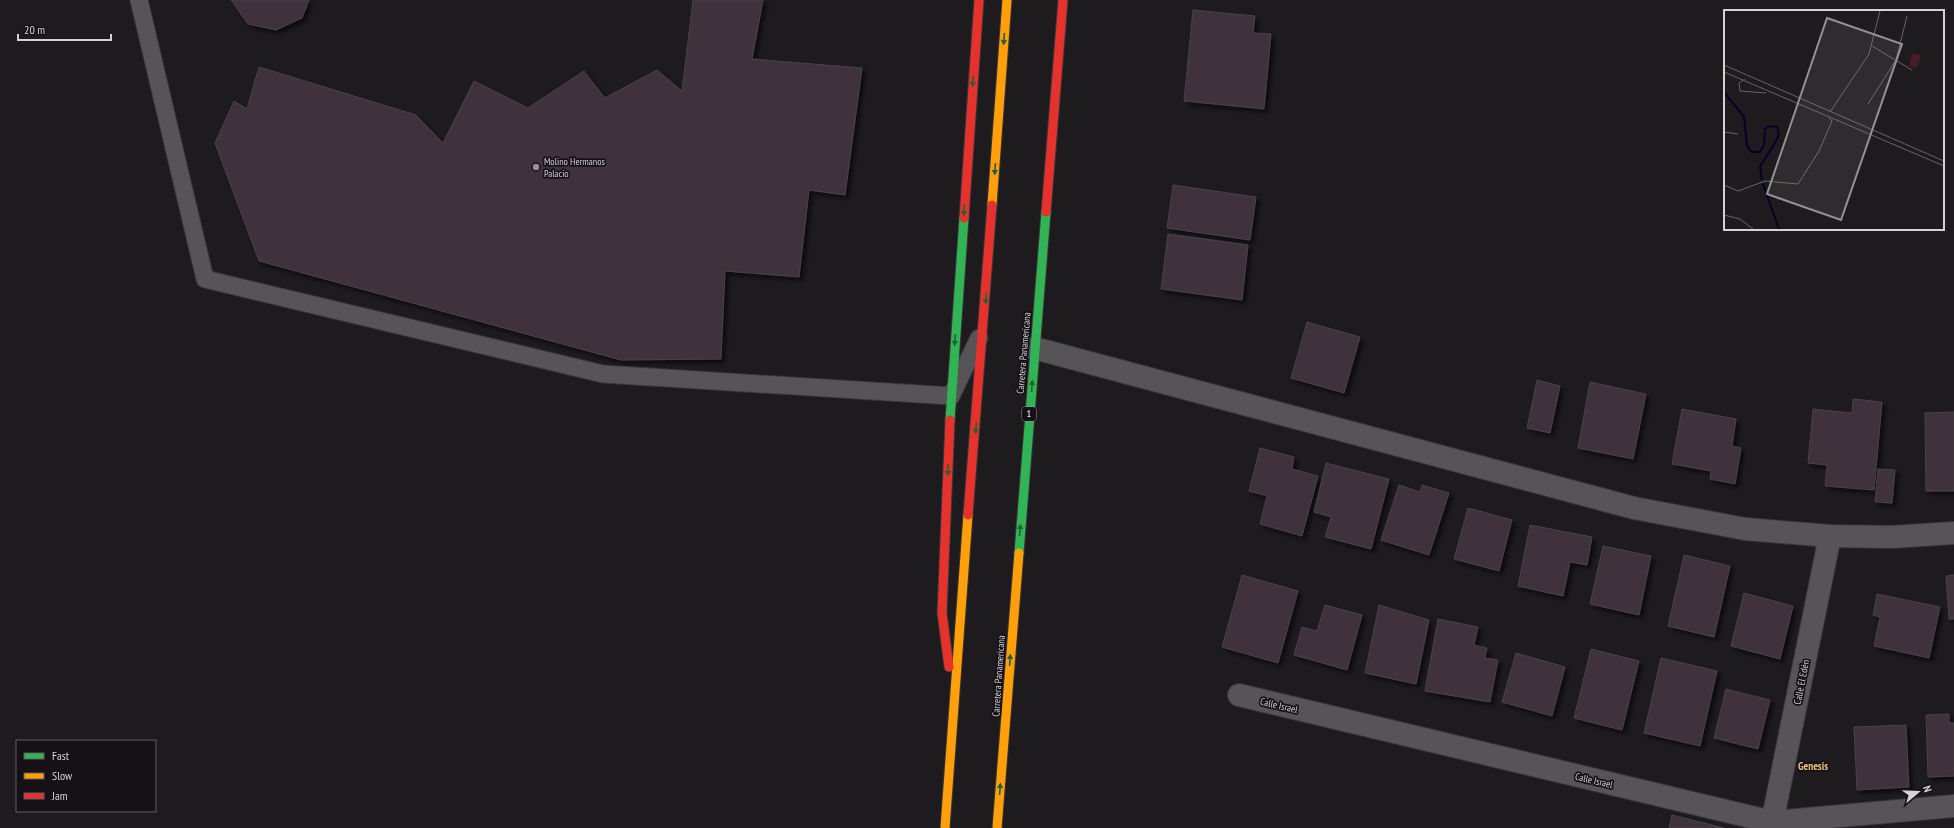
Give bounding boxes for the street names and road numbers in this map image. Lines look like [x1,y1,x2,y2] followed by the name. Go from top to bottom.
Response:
[1013,312,1034,394] street label: Carretera Panamericana
[1022,407,1036,421] road number: 1
[989,635,1008,717] street label: Carretera Panamericana
[1791,659,1812,706] street label: Calle El Edén
[1259,695,1300,716] street label: Calle Israel
[1574,770,1615,791] street label: Calle Israel

